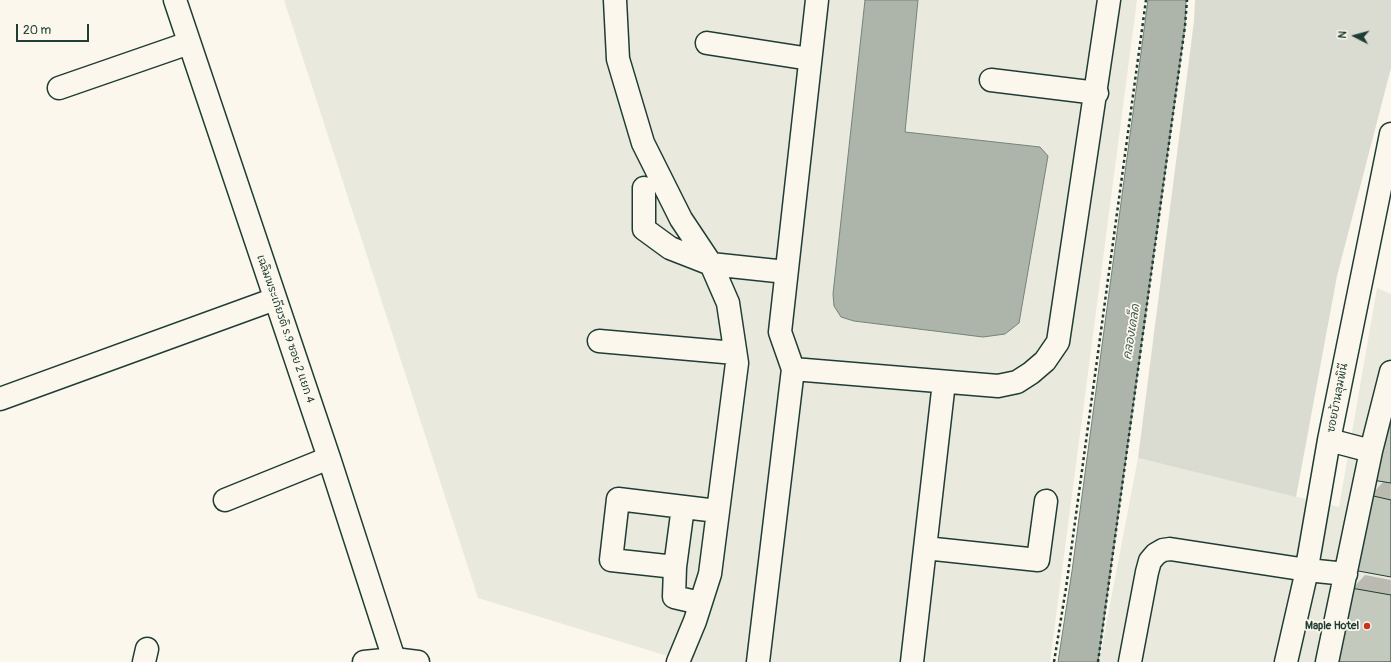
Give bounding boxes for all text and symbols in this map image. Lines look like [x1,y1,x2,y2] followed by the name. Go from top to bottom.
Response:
[18,16,91,42] scale bar
[1335,16,1375,56] north arrow
[23,23,51,38] text: 20 m
[1336,30,1349,39] text: N
[253,253,317,405] street label: เฉลิมพระเกียรติ ร.9 ซอย 2 แยก 4
[1121,303,1143,361] water label: คลองเคล็ด
[1325,362,1351,434] street label: ซอยบ้านลุมพินี
[1305,619,1359,633] place label: Maple Hotel
[1362,621,1372,631] marker: Maple Hotel

